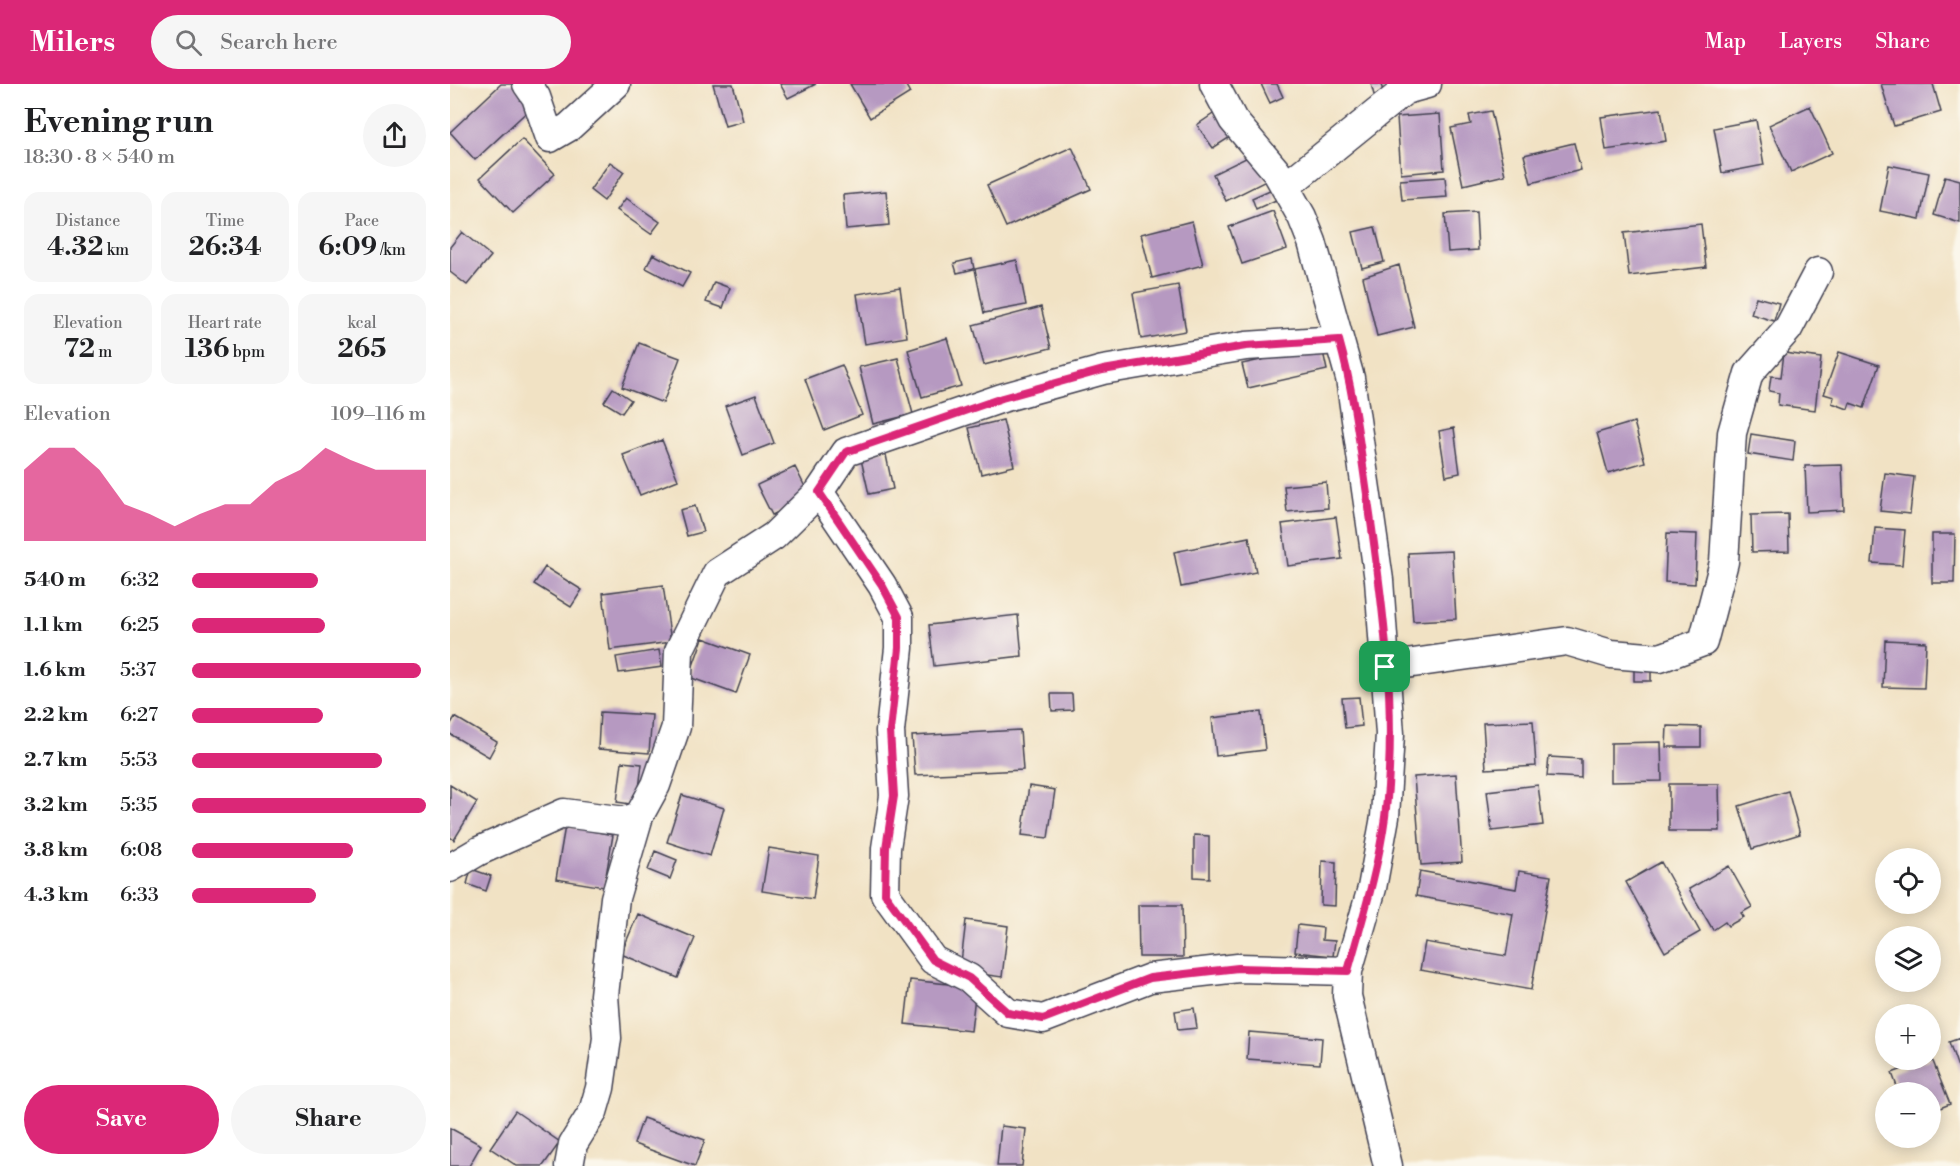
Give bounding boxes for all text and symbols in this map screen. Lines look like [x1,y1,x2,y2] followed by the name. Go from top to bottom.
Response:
[151,15,571,69] search box
[30,25,115,60] text: Milers
[172,26,205,59] icon: search
[220,29,338,56] text: Search here
[1705,29,1746,55] text: Map
[1779,29,1842,55] text: Layers
[1875,29,1930,55] text: Share
[24,102,213,143] text: Evening run
[363,104,426,167] button: share
[24,145,175,170] text: 18:30 · 8 × 540 m
[56,211,120,231] text: Distance
[206,211,244,231] text: Time
[345,211,379,231] text: Pace
[47,231,103,263] text: 4.32
[188,231,262,263] text: 26:34
[318,231,377,263] text: 6:09
[103,240,129,260] text: km
[377,240,406,260] text: /km
[53,313,123,333] text: Elevation
[188,313,262,333] text: Heart rate
[347,313,377,333] text: kcal
[64,333,95,365] text: 72
[185,333,229,365] text: 136
[338,333,386,365] text: 265
[95,342,112,362] text: m
[229,342,265,362] text: bpm
[24,402,111,427] text: Elevation
[331,402,426,427] text: 109–116 m
[24,568,86,593] text: 540 m
[120,568,159,593] text: 6:32
[24,613,83,638] text: 1.1 km
[120,613,159,638] text: 6:25
[1359,641,1410,692] pin
[1368,650,1401,683] icon: arrive
[24,658,86,683] text: 1.6 km
[120,658,156,683] text: 5:37
[24,703,88,728] text: 2.2 km
[120,703,158,728] text: 6:27
[24,748,88,773] text: 2.7 km
[120,748,158,773] text: 5:53
[24,793,88,818] text: 3.2 km
[120,793,158,818] text: 5:35
[24,838,88,863] text: 3.8 km
[120,838,162,863] text: 6:08
[1875,848,1941,1148] map controls
[1875,848,1941,914] button: locate
[24,883,89,908] text: 4.3 km
[120,883,159,908] text: 6:33
[1875,926,1941,992] button: layers
[1875,1004,1941,1070] button: +
[1875,1082,1941,1148] button: −
[24,1085,219,1154] button: Save
[231,1085,426,1154] button: Share

